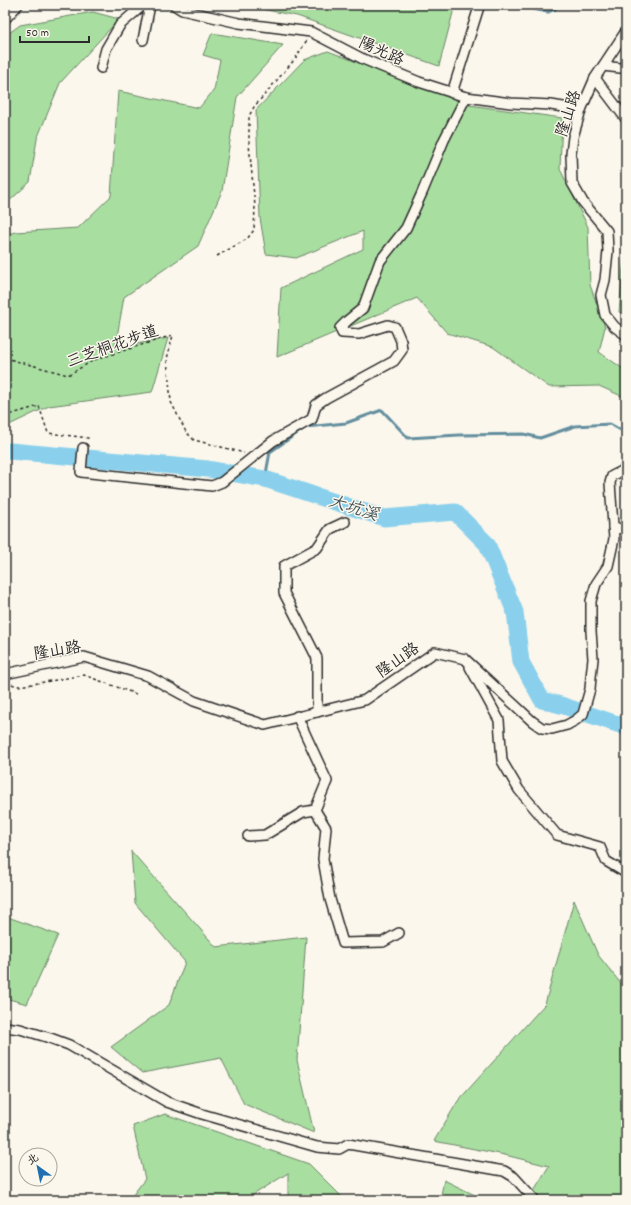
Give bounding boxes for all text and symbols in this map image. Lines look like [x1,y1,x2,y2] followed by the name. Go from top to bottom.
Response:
[20,18,89,44] scale bar
[26,25,49,42] text: 50 m
[354,32,408,73] street label: 陽光路
[551,87,588,140] street label: 隆山路
[64,320,162,375] street label: 三芝桐花步道
[325,491,382,529] water label: 大坑溪
[32,636,83,667] street label: 隆山路
[372,638,425,684] street label: 隆山路
[18,1147,58,1187] north arrow
[25,1151,43,1170] text: 北

